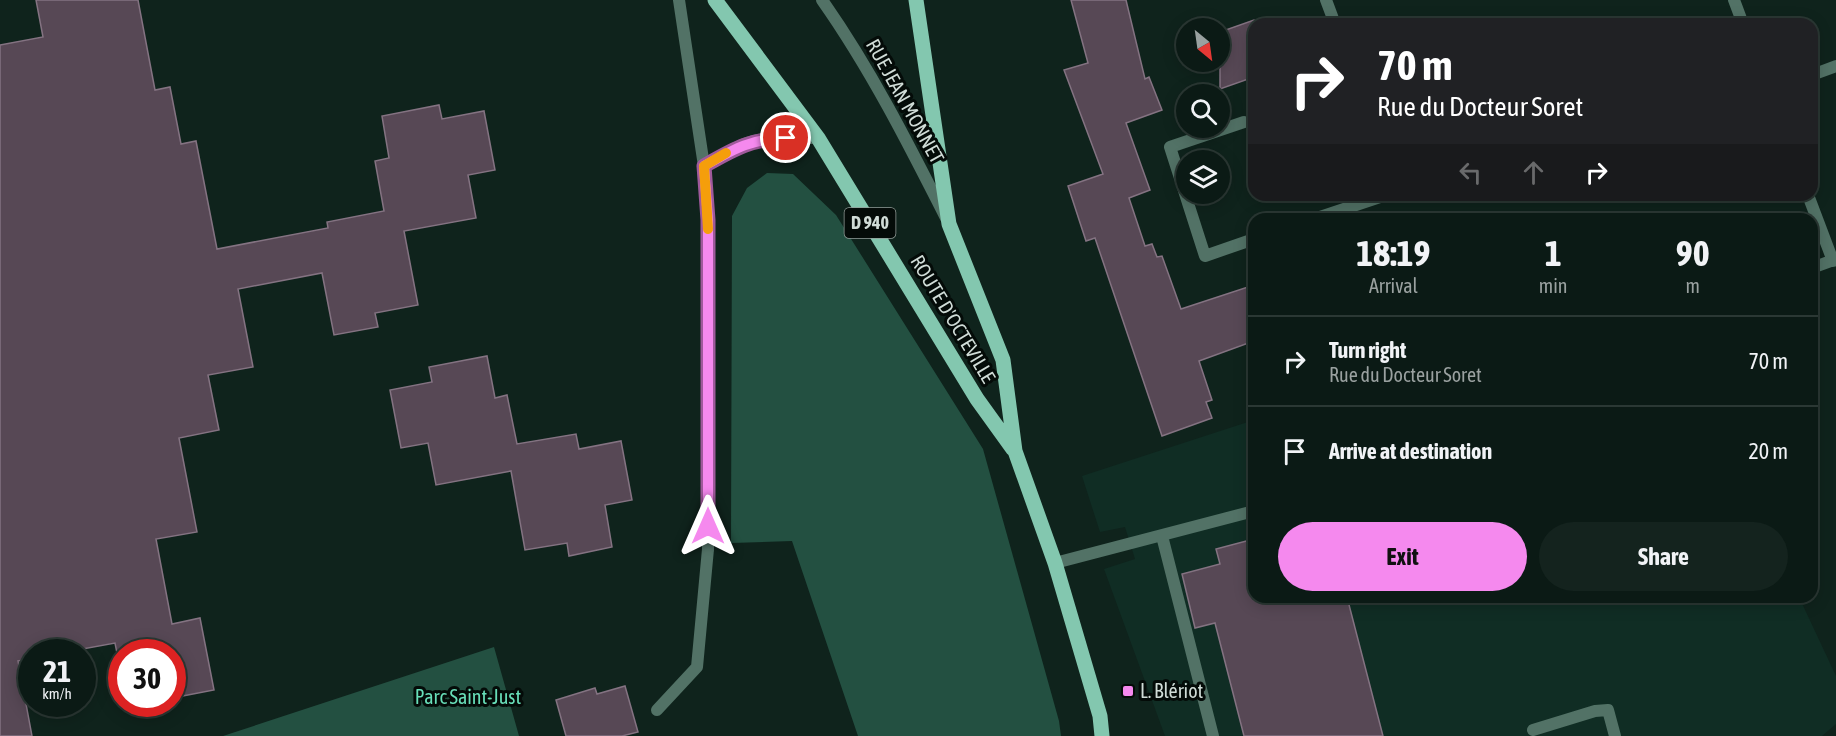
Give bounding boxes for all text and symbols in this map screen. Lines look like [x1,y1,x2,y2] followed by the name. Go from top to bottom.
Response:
[1176,18,1230,72] north arrow
[1176,18,1230,204] map controls
[862,35,949,167] street label: RUE JEAN MONNET
[1377,41,1452,89] text: 70 m
[1278,42,1356,120] icon: right
[1176,84,1230,138] button: search
[1377,91,1583,122] text: Rue du Docteur Soret
[760,112,811,163] pin
[769,121,802,154] icon: arrive
[1176,150,1230,204] button: layers
[1454,156,1487,189] icon: left
[1517,156,1550,189] icon: ahead
[1580,156,1613,189] icon: right
[844,208,896,238] road number: D 940
[1356,232,1430,274] text: 18:19
[1545,232,1562,274] text: 1
[1676,232,1710,274] text: 90
[906,251,1001,387] street label: ROUTE D'OCTEVILLE
[1369,274,1418,297] text: Arrival
[1539,274,1567,297] text: min
[1686,274,1700,297] text: m
[1329,337,1406,363] text: Turn right
[1278,345,1311,378] icon: right
[1748,348,1788,374] text: 70 m
[1329,363,1482,386] text: Rue du Docteur Soret
[1278,435,1311,468] icon: arrive
[1329,438,1492,464] text: Arrive at destination
[1748,438,1788,464] text: 20 m
[676,494,740,558] position arrow
[1278,522,1527,591] button: Exit
[1539,522,1788,591] button: Share
[108,639,186,717] speed limit sign: 30
[43,654,71,688] text: 21
[1140,679,1204,702] place label: L. Blériot
[1121,684,1135,698] marker: L. Blériot
[42,685,72,702] text: km/h
[415,685,521,708] park label: Parc Saint-Just

